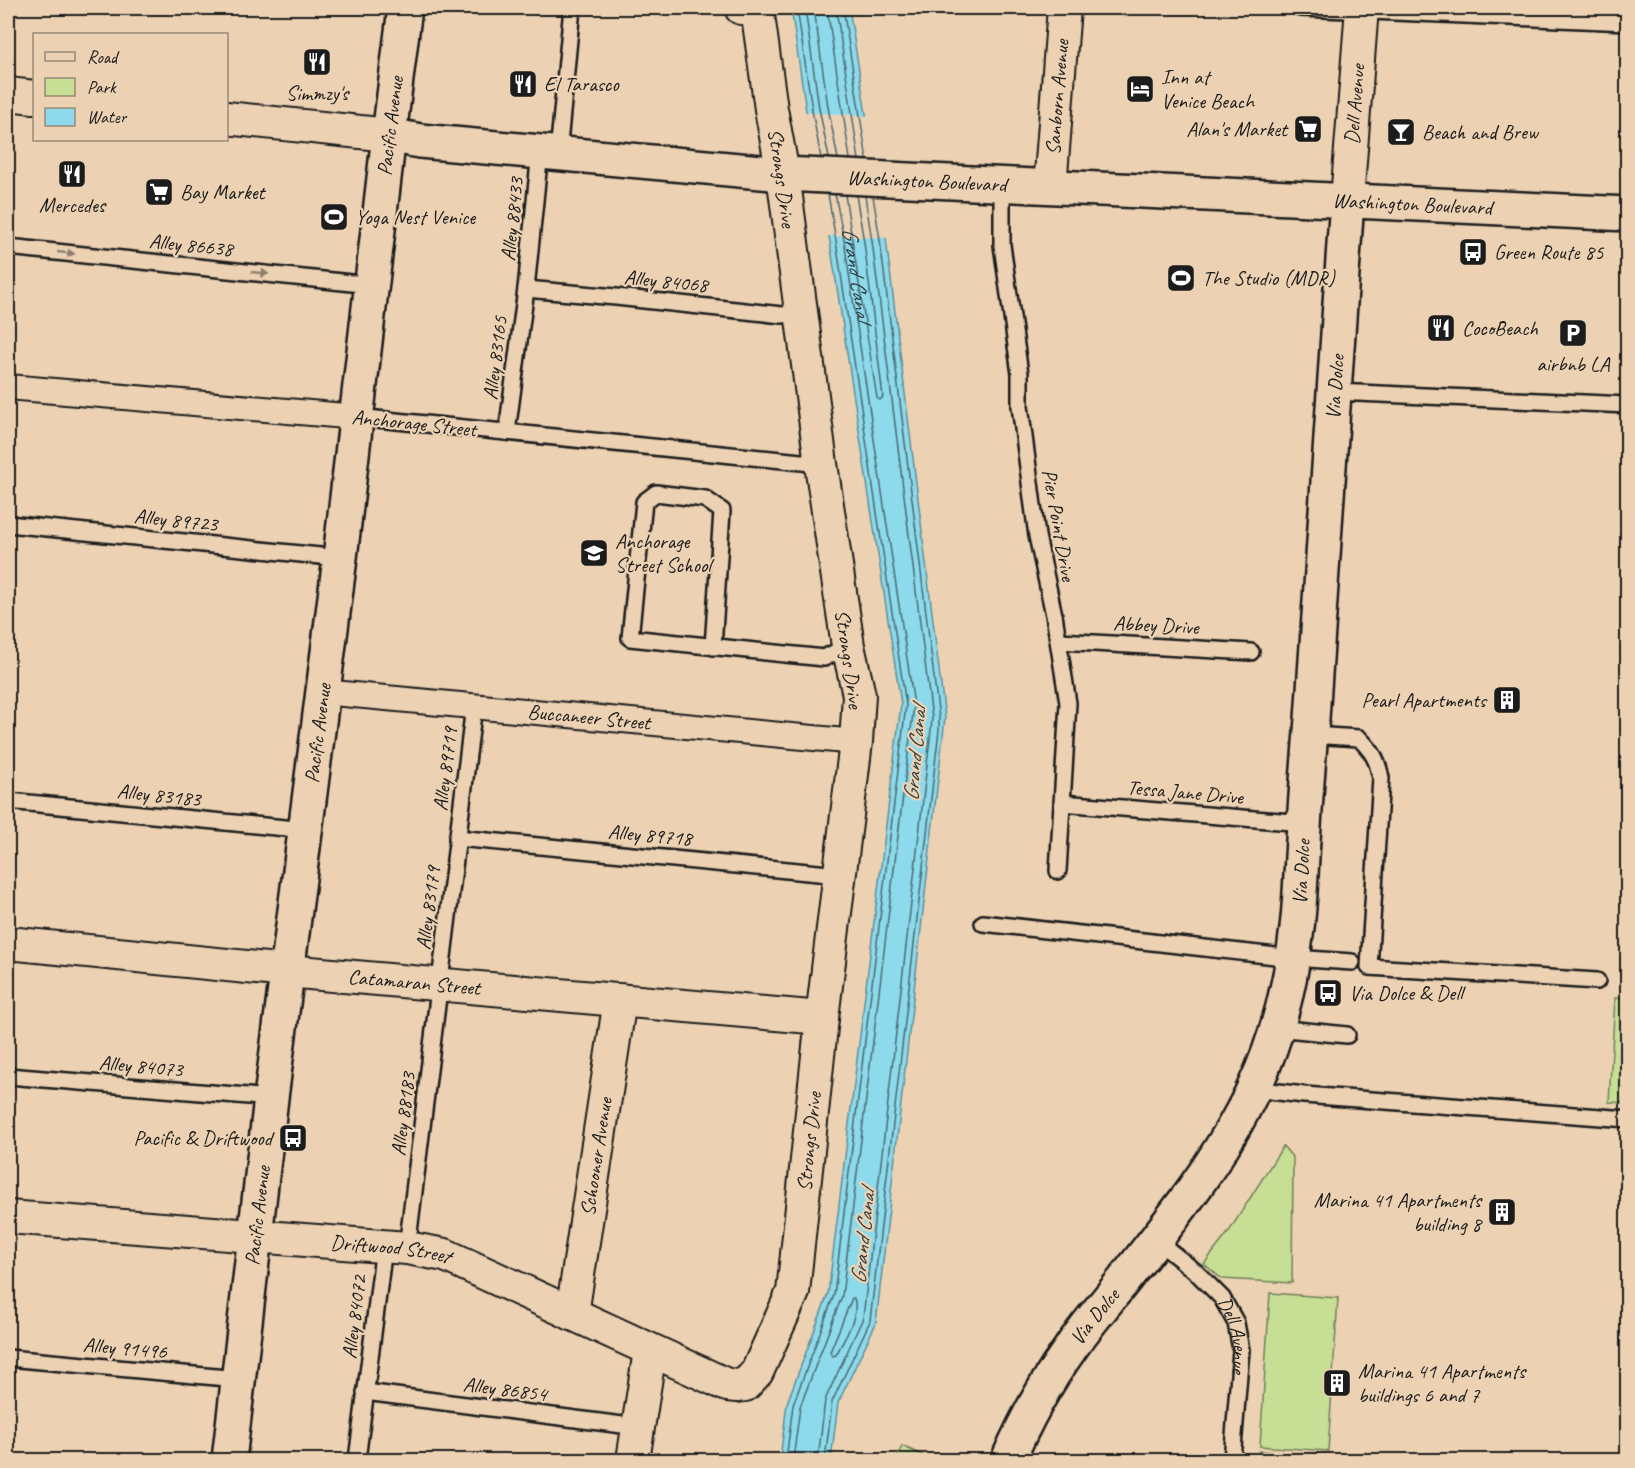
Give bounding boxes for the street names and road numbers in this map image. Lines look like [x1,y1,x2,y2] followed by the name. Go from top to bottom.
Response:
[1040,37,1075,156] street label: Sanborn Avenue
[1338,61,1371,145] street label: Dell Avenue
[371,74,409,177] street label: Pacific Avenue
[762,127,802,230] street label: Strongs Drive
[847,164,1011,198] street label: Washington Boulevard
[495,174,529,262] street label: Alley 88433
[1332,187,1496,221] street label: Washington Boulevard
[148,228,237,263] street label: Alley 86638
[623,264,712,299] street label: Alley 84068
[477,313,513,401] street label: Alley 83165
[1320,352,1350,420] street label: Via Dolce
[351,404,479,443] street label: Anchorage Street
[1036,467,1082,584] street label: Pier Point Drive
[133,503,221,537] street label: Alley 89723
[829,608,869,711] street label: Strongs Drive
[1113,610,1201,640] street label: Abbey Drive
[298,681,337,785] street label: Pacific Avenue
[526,698,653,736] street label: Buccaneer Street
[427,724,463,812] street label: Alley 89719
[1126,774,1245,810] street label: Tessa Jane Drive
[116,778,204,812] street label: Alley 83183
[607,818,695,852] street label: Alley 89718
[1286,837,1316,905] street label: Via Dolce
[410,863,446,951] street label: Alley 83179
[347,963,483,1001] street label: Catamaran Street
[98,1049,185,1083] street label: Alley 84073
[385,1069,421,1157] street label: Alley 88183
[791,1090,827,1193] street label: Strongs Drive
[574,1095,618,1218] street label: Schooner Avenue
[239,1163,276,1267] street label: Pacific Avenue
[330,1229,458,1270] street label: Driftwood Street
[336,1272,372,1360] street label: Alley 84072
[1064,1281,1126,1350] street label: Via Dolce
[1211,1292,1254,1377] street label: Dell Avenue
[82,1331,168,1365] street label: Alley 91496
[462,1371,551,1407] street label: Alley 86854

